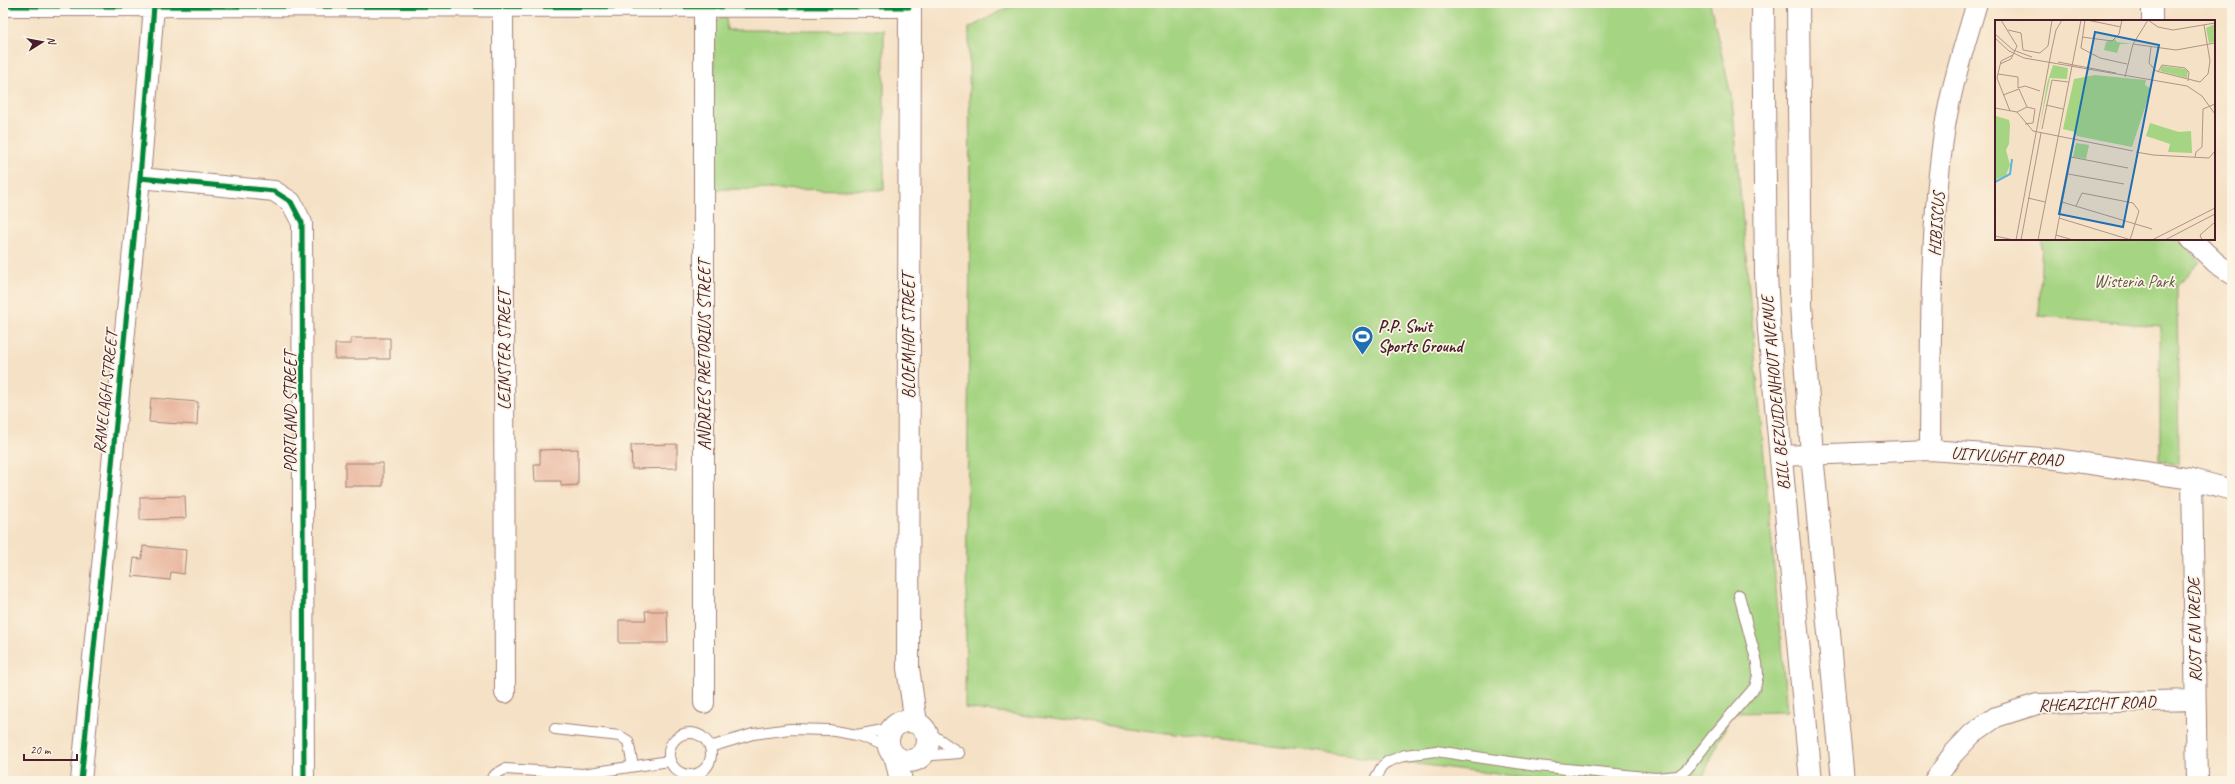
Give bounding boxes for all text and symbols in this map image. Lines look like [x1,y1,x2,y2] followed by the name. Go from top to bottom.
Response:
[1995,20,2215,240] inset map
[22,22,62,62] north arrow
[44,35,60,47] text: N
[1924,188,1949,257] street label: HIBISCUS
[694,256,715,450] street label: ANDRIES PRETORIUS STREET
[898,269,919,399] street label: BLOEMHOF STREET
[2094,271,2176,292] park label: Wisteria Park
[494,286,515,410] street label: LEINSTER STREET
[1756,292,1794,491] street label: BILL BEZUIDENHOUT AVENUE
[1378,316,1466,357] place label: P.P. Smit Sports Ground
[1349,323,1375,356] sports icon: P.P. Smit Sports Ground
[89,326,123,454] street label: RANELAGH STREET
[280,348,301,473] street label: PORTLAND STREET
[1950,442,2065,471] street label: UITVLUGHT ROAD
[2183,576,2206,682] street label: RUST EN VREDE
[2038,691,2157,716] street label: RHEAZICHT ROAD
[24,736,77,762] scale bar
[30,742,52,758] text: 20 m

